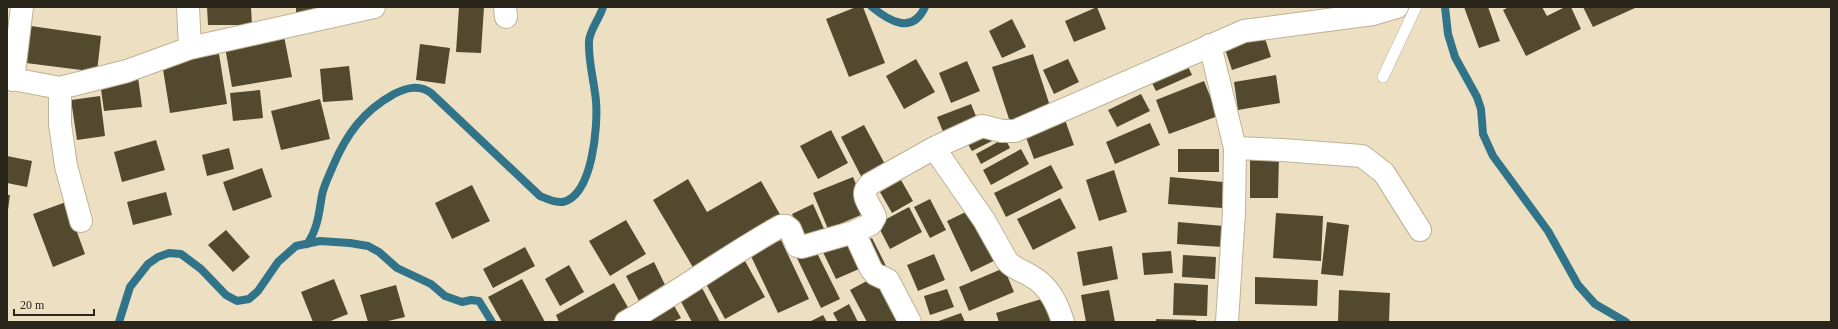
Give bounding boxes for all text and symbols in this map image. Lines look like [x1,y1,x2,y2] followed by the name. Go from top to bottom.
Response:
[14,291,94,317] scale bar
[20,298,45,312] text: 20 m

